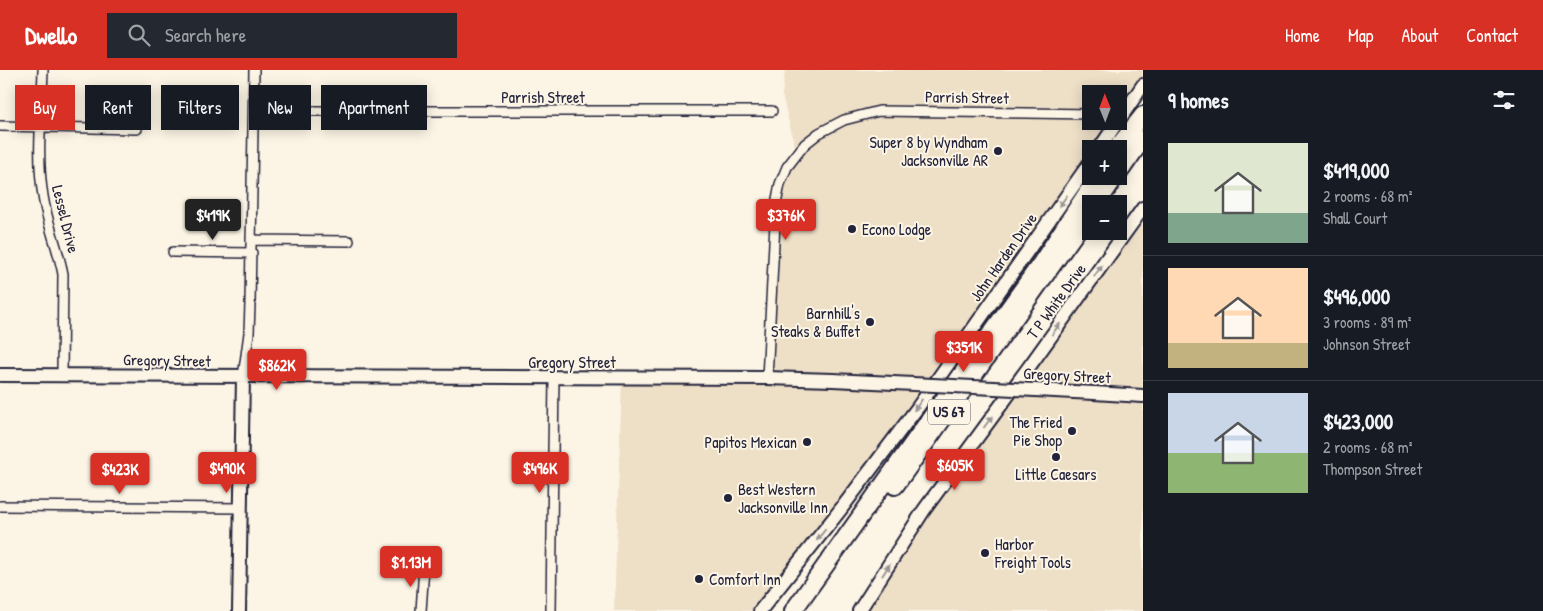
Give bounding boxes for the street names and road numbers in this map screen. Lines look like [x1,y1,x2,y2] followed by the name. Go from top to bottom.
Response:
[925,85,1010,109] street label: Parrish Street
[501,86,585,108] street label: Parrish Street
[47,183,85,256] street label: Lessel Drive
[964,208,1042,306] street label: John Harden Drive
[1021,258,1091,343] street label: T P White Drive
[123,348,211,372] street label: Gregory Street
[528,351,616,373] street label: Gregory Street
[1023,362,1112,388] street label: Gregory Street
[928,400,970,424] road number: US 67

